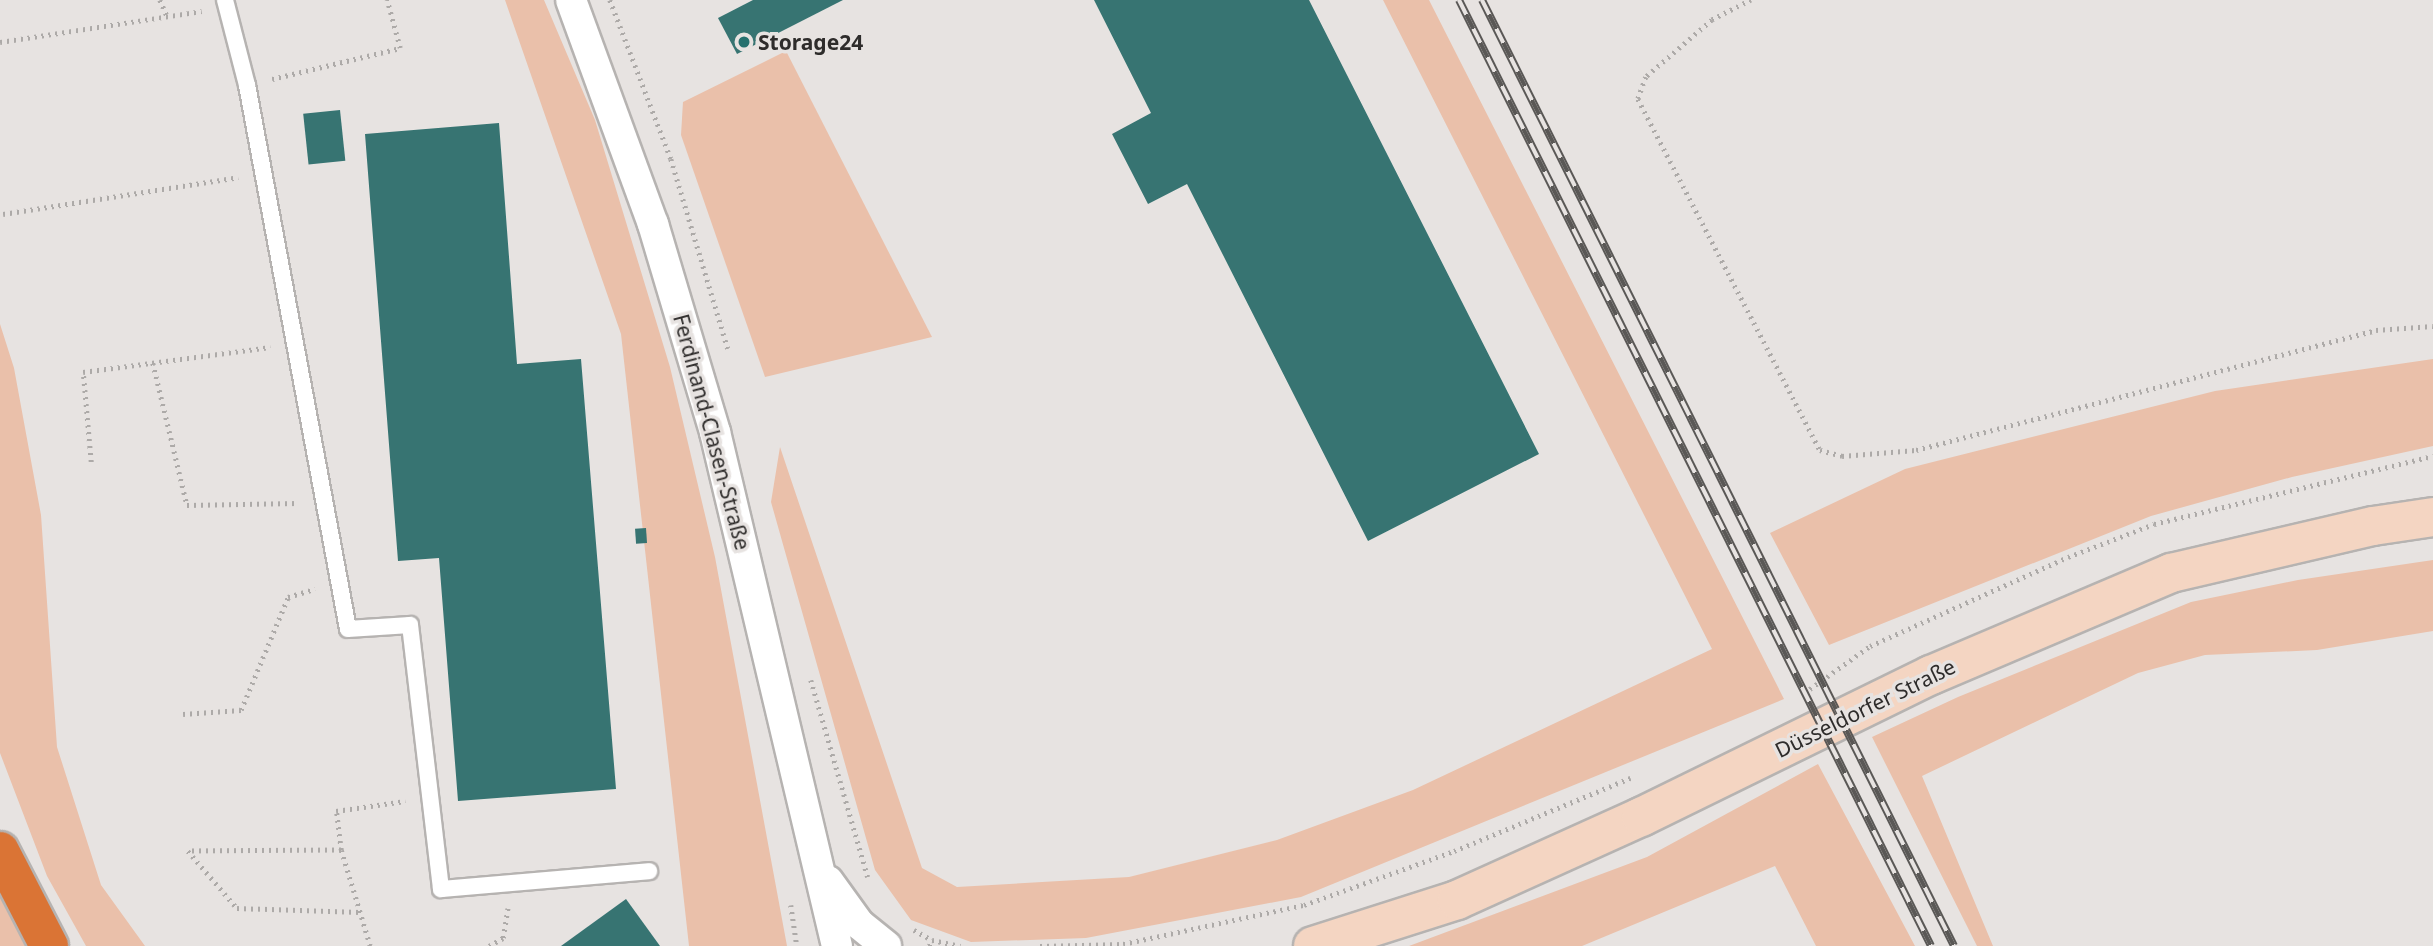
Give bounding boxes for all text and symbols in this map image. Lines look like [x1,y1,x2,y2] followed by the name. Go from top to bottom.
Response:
[758,29,863,55] place label: Storage24
[736,34,752,50] marker: Storage24
[668,311,756,553] street label: Ferdinand-Clasen-Straße
[1771,653,1959,763] street label: Düsseldorfer Straße

